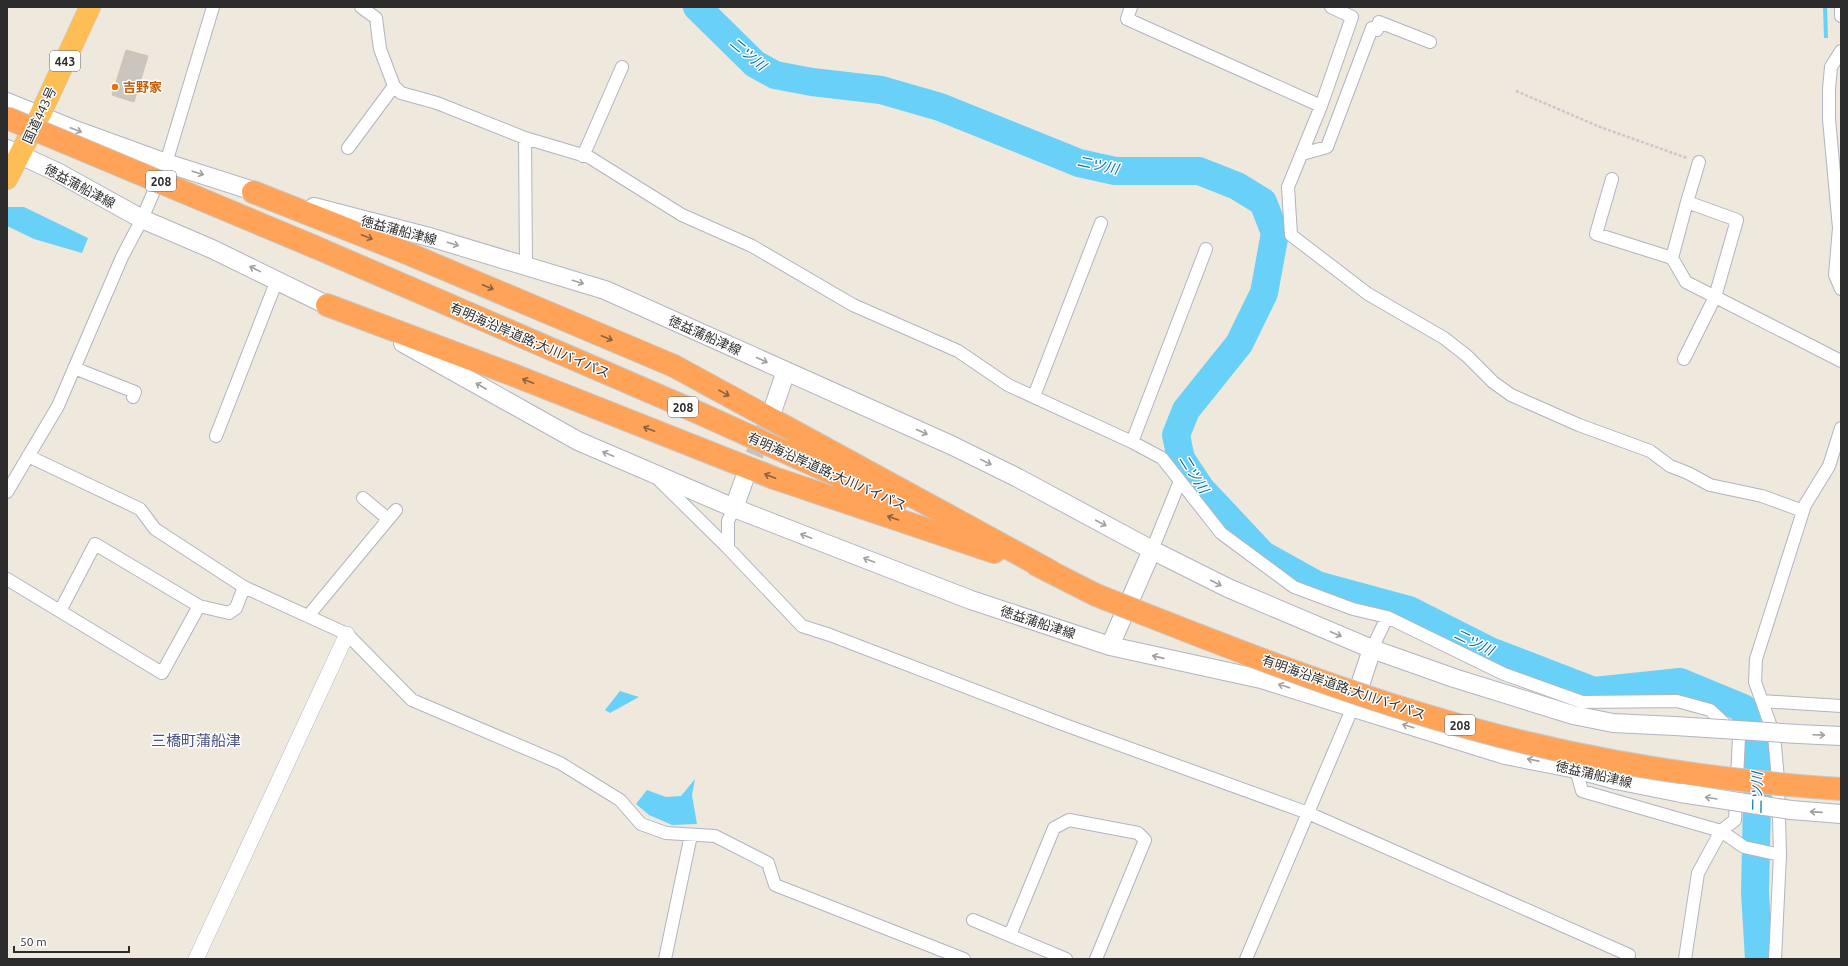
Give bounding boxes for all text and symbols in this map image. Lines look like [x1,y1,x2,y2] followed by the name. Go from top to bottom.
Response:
[727,34,771,75] water label: 二ツ川
[50,51,80,71] road number: 443
[123,80,162,94] place label: 吉野家
[110,82,120,92] marker: 吉野家
[20,84,58,146] street label: 国道443号
[69,126,81,134] one-way arrow
[1076,153,1122,178] water label: 二ツ川
[42,162,118,210] street label: 徳益蒲船津線
[192,170,204,178] one-way arrow
[146,171,176,191] road number: 208
[360,213,438,247] street label: 徳益蒲船津線
[361,234,373,241] one-way arrow
[447,241,460,248] one-way arrow
[249,265,261,273] one-way arrow
[571,279,584,286] one-way arrow
[481,284,493,291] one-way arrow
[448,300,612,380] street label: 有明海沿岸道路;大川バイパス
[667,313,743,357] street label: 徳益蒲船津線
[601,334,613,342] one-way arrow
[755,357,767,364] one-way arrow
[523,377,535,385] one-way arrow
[476,381,488,389] one-way arrow
[718,390,730,398] one-way arrow
[668,397,698,417] road number: 208
[644,424,656,432] one-way arrow
[915,429,927,437] one-way arrow
[746,430,908,512] street label: 有明海沿岸道路;大川バイパス
[603,450,615,457] one-way arrow
[1176,452,1213,498] water label: 二ツ川
[979,459,991,466] one-way arrow
[765,472,777,480] one-way arrow
[887,514,900,521] one-way arrow
[1095,519,1107,527] one-way arrow
[800,531,812,539] one-way arrow
[863,556,875,564] one-way arrow
[1210,579,1222,587] one-way arrow
[999,603,1077,641] street label: 徳益蒲船津線
[1452,626,1498,659] water label: 二ツ川
[1329,630,1341,638] one-way arrow
[1152,652,1165,660] one-way arrow
[1260,652,1428,722] street label: 有明海沿岸道路;大川バイパス
[1278,682,1290,690] one-way arrow
[1445,715,1475,735] road number: 208
[1402,722,1415,729] one-way arrow
[1812,731,1825,739] one-way arrow
[151,732,241,749] district label: 三橋町蒲船津
[1527,756,1540,764] one-way arrow
[1554,758,1634,790] street label: 徳益蒲船津線
[1749,770,1765,814] water label: 二ツ川
[1705,794,1718,802] one-way arrow
[1810,808,1823,815] one-way arrow
[14,928,129,954] scale bar
[20,935,47,948] text: 50 m

